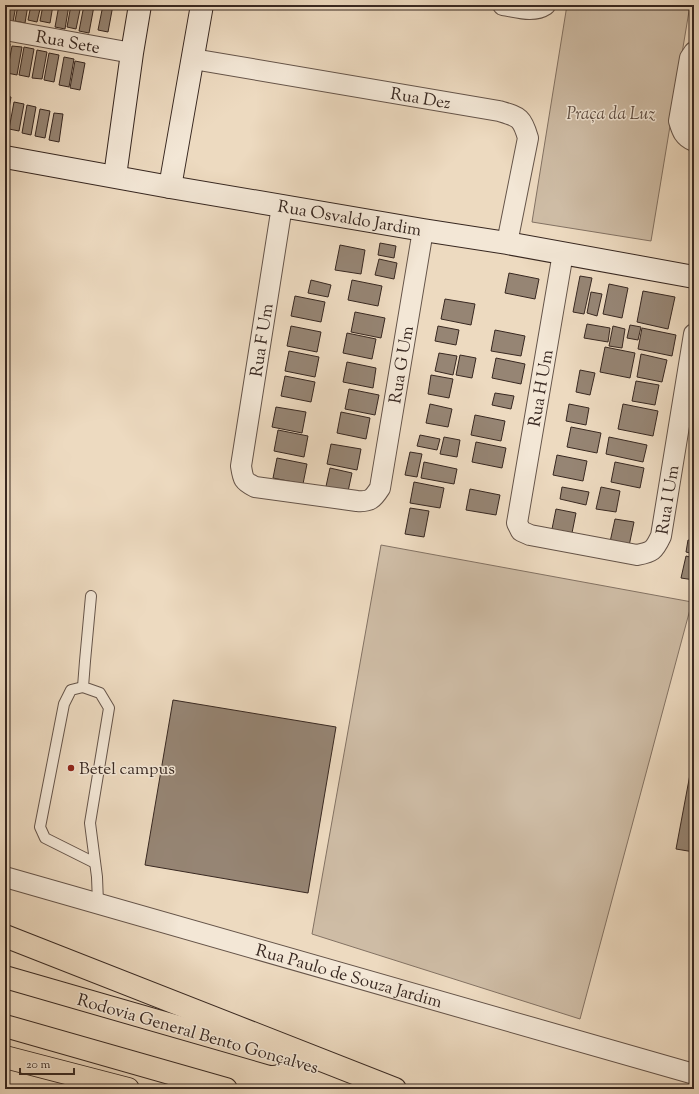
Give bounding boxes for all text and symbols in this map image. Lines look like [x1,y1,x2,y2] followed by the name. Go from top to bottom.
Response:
[34,26,102,61] street label: Rua Sete
[388,83,452,117] street label: Rua Dez
[566,103,656,127] park label: Praça da Luz
[276,196,423,244] street label: Rua Osvaldo Jardim
[245,302,281,379] street label: Rua F Um
[384,324,421,405] street label: Rua G Um
[523,348,561,429] street label: Rua H Um
[651,464,686,537] street label: Rua I Um
[79,758,175,782] place label: Betel campus
[66,763,76,773] marker: Betel campus
[253,939,445,1015] street label: Rua Paulo de Souza Jardim
[74,989,321,1081] street label: Rodovia General Bento Gonçalves
[20,1050,74,1076] scale bar
[26,1056,51,1074] text: 20 m

